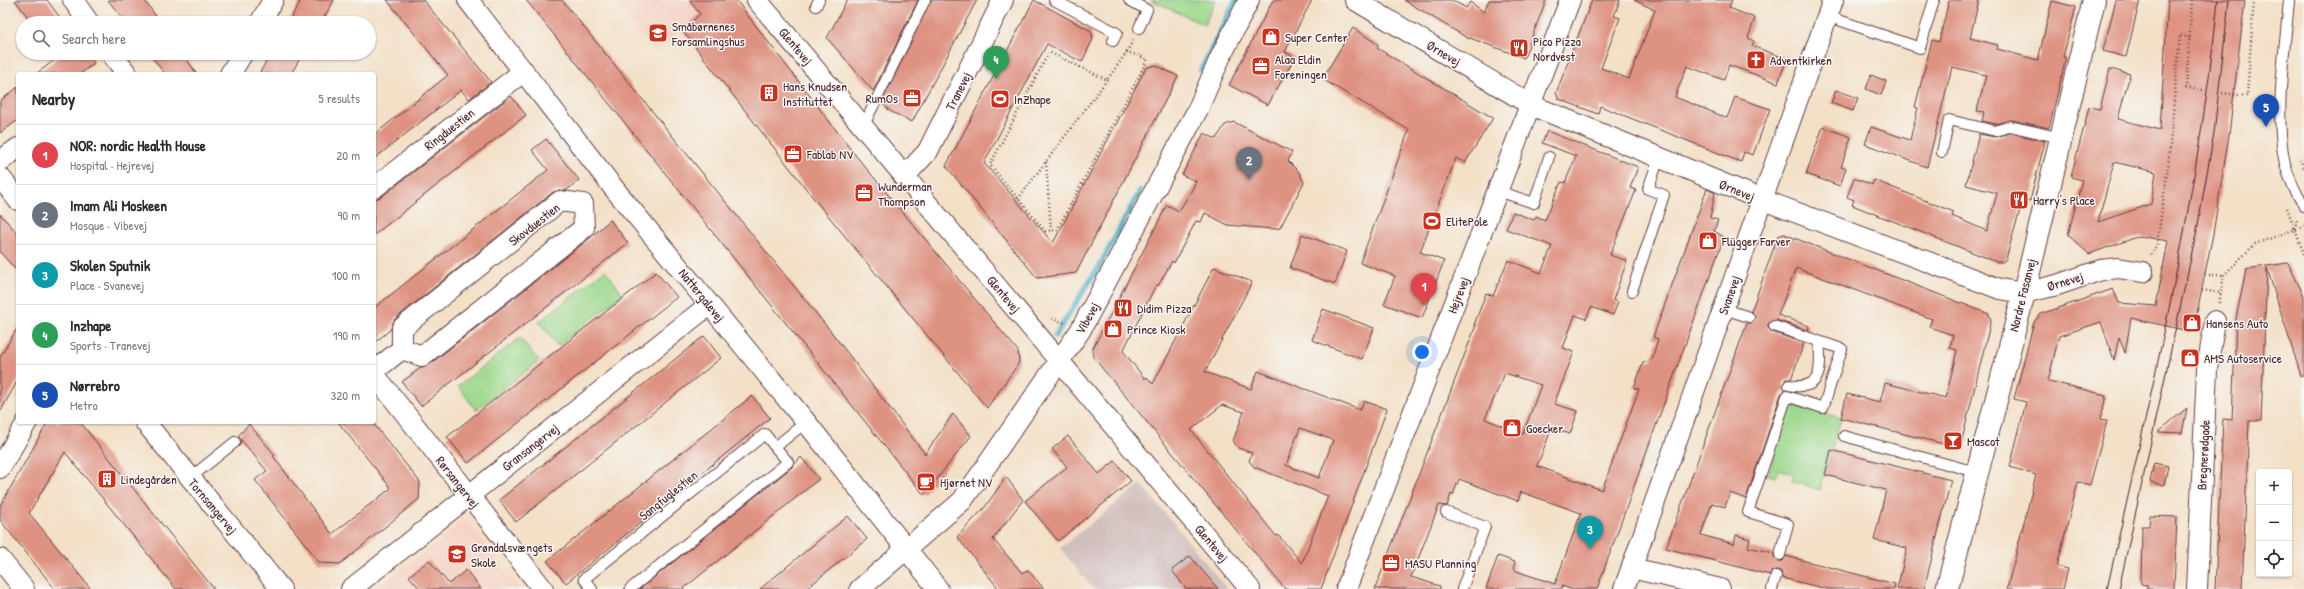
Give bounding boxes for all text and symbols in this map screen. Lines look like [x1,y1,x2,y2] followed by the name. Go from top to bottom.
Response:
[16,16,376,60] search box
[671,17,745,50] place label: Småbørnenes Forsamlingshus
[647,22,669,44] school or university icon: Småbørnenes Forsamlingshus
[775,23,817,69] street label: Glentevej
[1260,26,1282,48] shop icon: Super Center
[30,27,52,49] icon: search
[62,28,126,49] text: Search here
[1285,28,1348,46] place label: Super Center
[1533,32,1581,65] place label: Pico Pizza Nordvest
[1424,36,1464,70] street label: Ørnevej
[1508,37,1530,59] restaurant icon: Pico Pizza Nordvest
[983,46,1009,79] pin: 4
[1745,49,1767,71] church icon: Adventkirken
[1274,50,1327,83] place label: Alaa Eldin Foreningen
[1770,51,1832,69] place label: Adventkirken
[1250,55,1272,77] office icon: Alaa Eldin Foreningen
[941,69,975,113] street label: Tranevej
[783,77,847,110] place label: Hans Knudsen Instituttet
[758,82,780,104] building icon: Hans Knudsen Instituttet
[32,87,75,110] text: Nearby
[901,87,923,109] office icon: RumOs
[989,88,1011,110] sports icon: InZhape
[318,89,360,107] text: 5 results
[866,89,898,107] place label: RumOs
[1014,90,1051,108] place label: InZhape
[2253,94,2279,127] pin: 5
[420,104,478,154] street label: Ringduestien
[70,135,206,156] text: NOR: nordic Health House
[782,143,804,165] office icon: Fablab NV
[806,145,854,163] place label: Fablab NV
[43,146,47,164] text: 1
[336,146,360,164] text: 20 m
[1236,147,1262,180] pin: 2
[70,156,154,174] text: Hospital · Hejrevej
[1717,175,1757,205] street label: Ørnevej
[878,177,932,210] place label: Wunderman Thompson
[853,182,875,204] office icon: Wunderman Thompson
[2008,189,2030,211] restaurant icon: Harry's Place
[2033,191,2095,209] place label: Harry's Place
[70,195,167,216] text: Imam Ali Moskeen
[505,198,564,250] street label: Skovduestien
[42,206,48,224] text: 2
[338,206,360,224] text: 90 m
[1421,210,1443,232] sports icon: ElitePole
[1446,212,1488,230] place label: ElitePole
[70,216,147,234] text: Mosque · Vibevej
[1697,230,1719,252] shop icon: Flügger Farver
[1721,232,1791,250] place label: Flügger Farver
[70,255,150,276] text: Skolen Sputnik
[2004,257,2040,333] street label: Nordre Fasanvej
[675,264,729,326] street label: Nattergalevej
[42,266,48,284] text: 3
[332,266,360,284] text: 100 m
[2045,267,2085,295] street label: Ørnevej
[983,271,1025,317] street label: Glentevej
[1411,273,1437,306] pin: 1
[1714,273,1744,317] street label: Svanevej
[1443,274,1473,316] street label: Hejrevej
[70,276,144,294] text: Place · Svanevej
[1112,297,1134,319] restaurant icon: Didim Pizza
[1071,299,1103,337] street label: Vibevej
[1137,299,1191,317] place label: Didim Pizza
[2181,312,2203,334] shop icon: Hansens Auto
[2206,314,2268,332] place label: Hansens Auto
[70,315,111,336] text: Inzhape
[1102,318,1124,340] shop icon: Prince Kiosk
[1127,320,1186,338] place label: Prince Kiosk
[43,326,47,344] text: 4
[333,326,360,344] text: 190 m
[70,336,151,354] text: Sports · Tranevej
[1412,342,1432,362] your location
[2179,347,2201,369] shop icon: AMS Autoservice
[2204,349,2282,367] place label: AMS Autoservice
[70,375,120,396] text: Nørrebro
[42,386,48,404] text: 5
[330,386,360,404] text: 320 m
[70,396,98,414] text: Metro
[1501,417,1523,439] shop icon: Goecker
[498,419,562,475] street label: Gransangervej
[1526,419,1563,437] place label: Goecker
[2192,419,2214,491] street label: Bregnerødgade
[1942,430,1964,452] bar icon: Mascot
[1967,432,2000,450] place label: Mascot
[432,452,484,512] street label: Rørsangervej
[635,466,701,524] street label: Sangfuglestien
[96,468,118,490] building icon: Lindegården
[2256,469,2292,577] map controls
[2256,469,2292,505] button: +
[121,470,177,488] place label: Lindegården
[915,471,937,493] cafe icon: Hjørnet NV
[940,473,993,491] place label: Hjørnet NV
[184,474,242,538] street label: Tornsangervej
[2256,505,2292,541] button: −
[1577,516,1603,549] pin: 3
[1191,520,1233,566] street label: Glentevej
[471,538,553,571] place label: Grøndalsvængets Skole
[2256,541,2292,577] button: locate
[446,543,468,565] school or university icon: Grøndalsvængets Skole
[1380,552,1402,574] office icon: MASU Planning
[1405,554,1477,572] place label: MASU Planning

